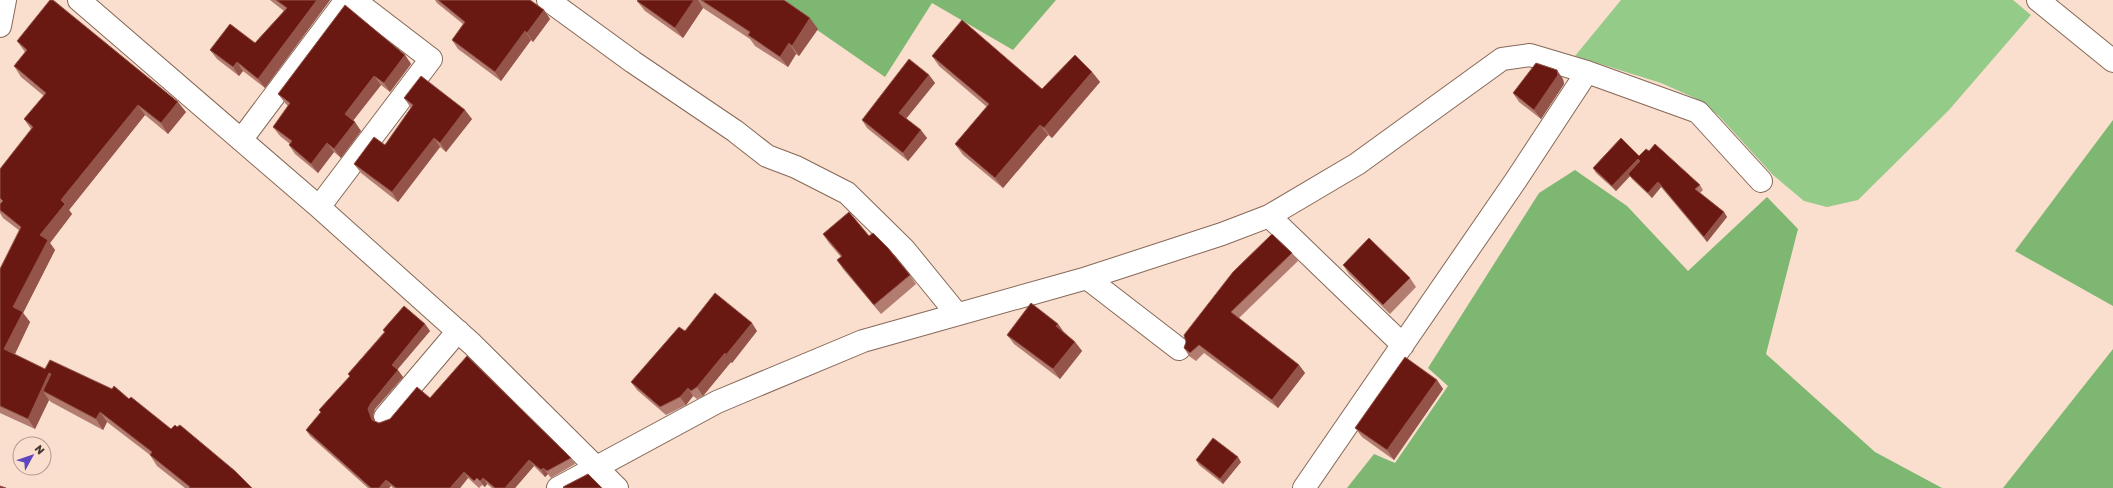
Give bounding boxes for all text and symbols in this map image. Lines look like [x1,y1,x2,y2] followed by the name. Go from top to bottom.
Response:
[12,436,52,476] north arrow
[32,442,48,457] text: N

